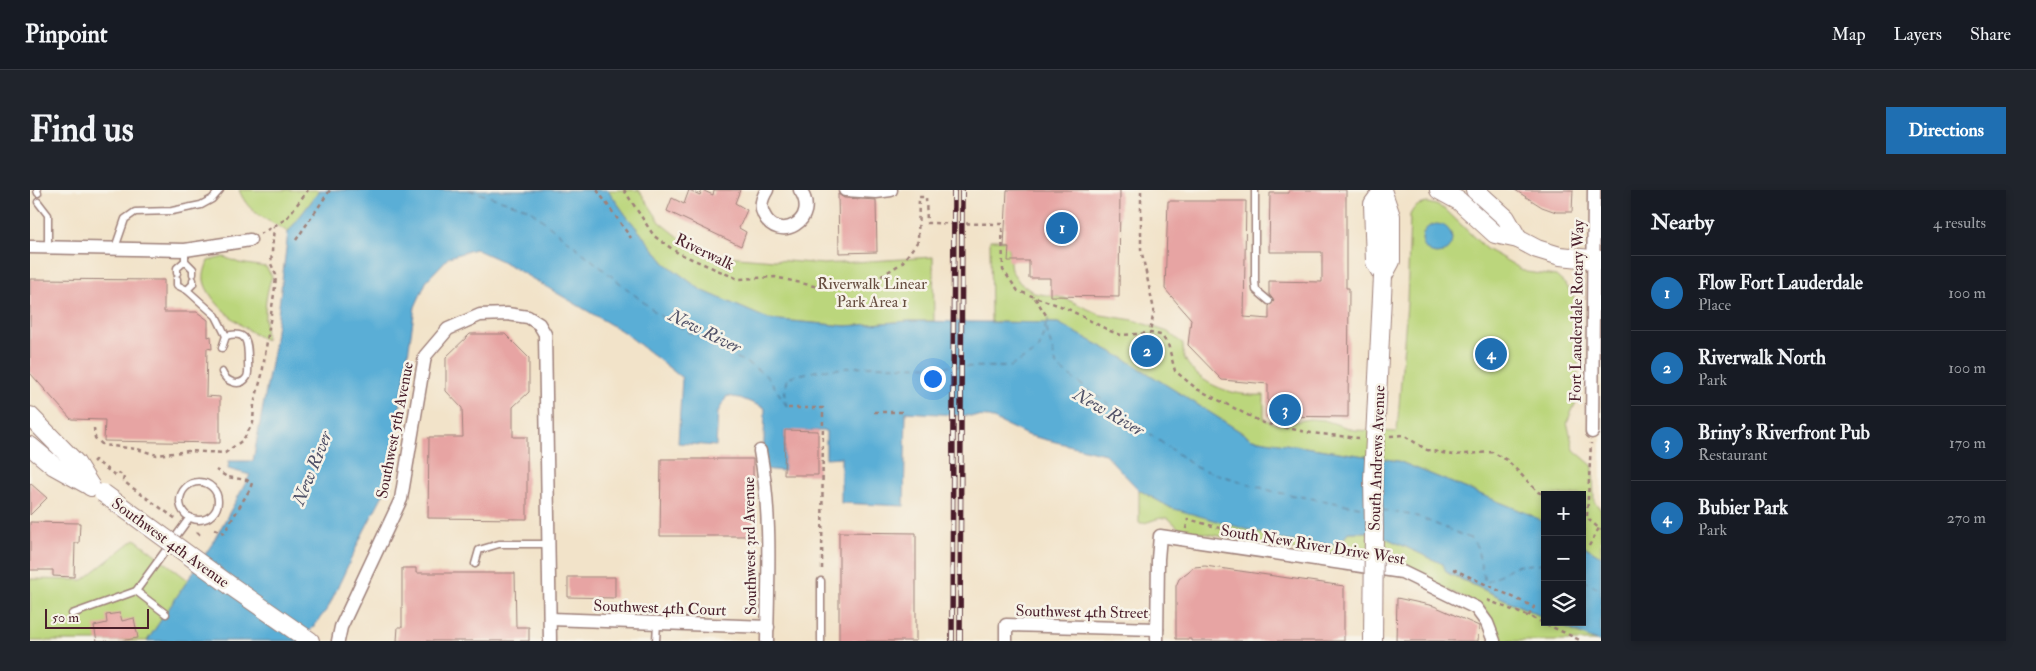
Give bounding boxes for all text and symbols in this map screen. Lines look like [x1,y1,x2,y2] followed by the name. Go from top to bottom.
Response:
[25,19,108,50] text: Pinpoint
[1832,23,1866,46] text: Map
[1894,23,1942,46] text: Layers
[1970,23,2011,46] text: Share
[1886,107,2006,154] button: Directions
[30,108,134,152] text: Find us
[1046,209,1078,247] pin: 1
[1651,209,1714,236] text: Nearby
[1933,213,1986,233] text: 4 results
[1565,219,1589,403] street label: Fort Lauderdale Rotary Way
[672,229,738,275] street label: Riverwalk
[1698,271,1863,295] text: Flow Fort Lauderdale
[817,274,927,312] park label: Riverwalk Linear Park Area 1
[1664,283,1670,303] text: 1
[1948,283,1986,303] text: 100 m
[1698,295,1731,315] text: Place
[664,304,746,359] water label: New River
[1131,332,1163,370] pin: 2
[1475,335,1507,373] pin: 4
[1698,346,1826,370] text: Riverwalk North
[1663,358,1671,378] text: 2
[1948,358,1986,378] text: 100 m
[372,360,418,500] street label: Southwest 5th Avenue
[920,366,946,392] your location
[1698,370,1727,390] text: Park
[1068,383,1149,442] water label: New River
[1364,385,1390,531] street label: South Andrews Avenue
[1269,391,1301,429] pin: 3
[1698,421,1870,445] text: Briny’s Riverfront Pub
[287,427,338,509] water label: New River
[1664,433,1670,453] text: 3
[1949,433,1986,453] text: 170 m
[1698,445,1767,465] text: Restaurant
[739,476,761,615] street label: Southwest 3rd Avenue
[1541,491,1586,626] map controls
[1541,491,1586,536] button: +
[108,493,233,592] street label: Southwest 4th Avenue
[1698,496,1788,520] text: Bubier Park
[1663,508,1671,528] text: 4
[1947,508,1986,528] text: 270 m
[1698,520,1727,540] text: Park
[1219,521,1406,569] street label: South New River Drive West
[1541,536,1586,581] button: −
[1541,581,1586,626] button: layers
[593,596,727,620] street label: Southwest 4th Court
[1015,601,1149,623] street label: Southwest 4th Street
[45,606,149,629] scale bar
[52,609,79,626] text: 50 m

